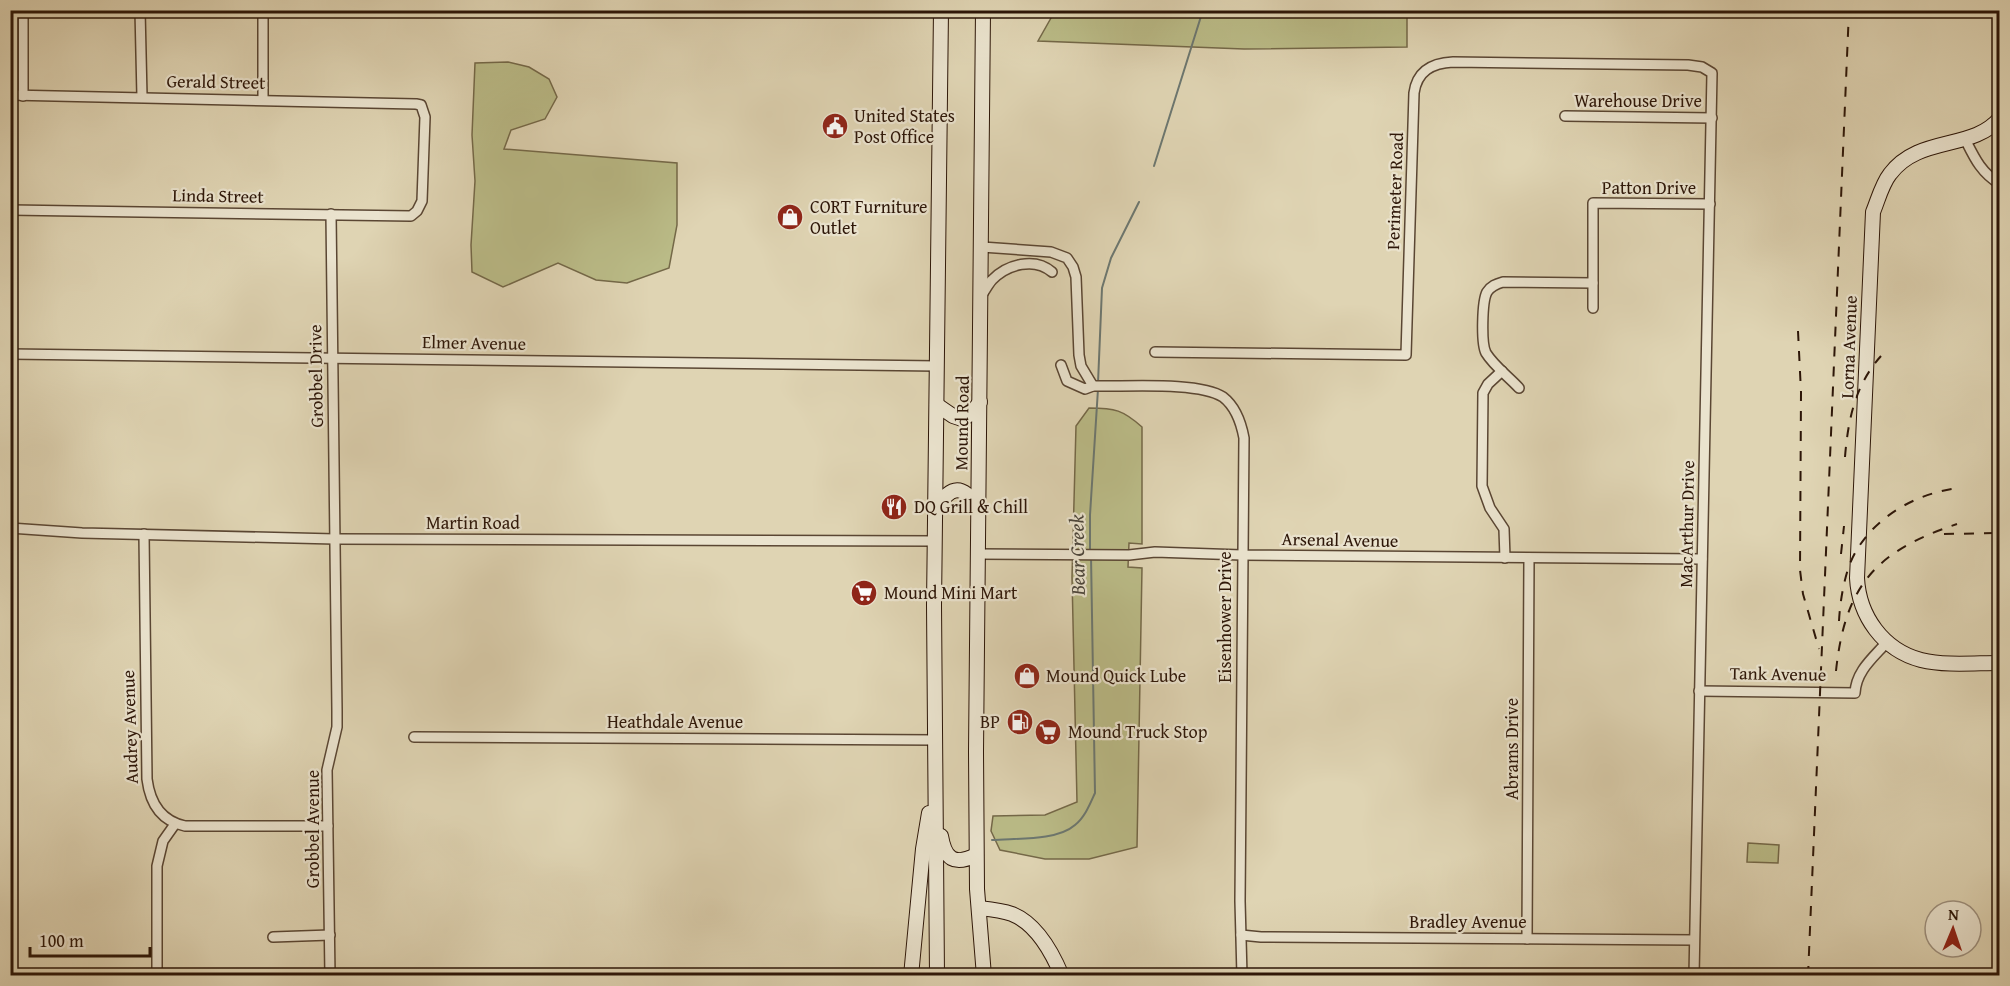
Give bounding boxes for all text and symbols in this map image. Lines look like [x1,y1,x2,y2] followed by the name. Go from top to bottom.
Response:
[166,67,266,96] street label: Gerald Street
[1574,87,1702,114] street label: Warehouse Drive
[854,102,955,150] place label: United States Post Office
[820,111,850,141] public building icon: United States Post Office
[1379,131,1410,250] street label: Perimeter Road
[1602,174,1696,201] street label: Patton Drive
[172,181,265,210] street label: Linda Street
[810,193,928,241] place label: CORT Furniture Outlet
[775,202,805,232] shop icon: CORT Furniture Outlet
[1833,295,1864,399] street label: Lorna Avenue
[301,324,330,428] street label: Grobbel Drive
[422,328,526,357] street label: Elmer Avenue
[947,375,976,471] street label: Mound Road
[1672,460,1701,588] street label: MacArthur Drive
[879,492,909,522] restaurant icon: DQ Grill & Chill
[914,493,1028,520] place label: DQ Grill & Chill
[426,509,520,536] street label: Martin Road
[1061,513,1092,597] water label: Bear Creek
[1281,525,1399,554] street label: Arsenal Avenue
[1211,551,1238,683] street label: Eisenhower Drive
[849,578,879,608] supermarket icon: Mound Mini Mart
[884,579,1018,606] place label: Mound Mini Mart
[1730,659,1826,688] street label: Tank Avenue
[1012,661,1042,691] shop icon: Mound Quick Lube
[1046,662,1186,689] place label: Mound Quick Lube
[114,670,145,785] street label: Audrey Avenue
[1498,698,1525,800] street label: Abrams Drive
[1005,707,1035,737] fuel station icon: BP
[607,708,743,735] street label: Heathdale Avenue
[980,708,1000,735] place label: BP
[1033,717,1063,747] supermarket icon: Mound Truck Stop
[1068,718,1208,745] place label: Mound Truck Stop
[299,770,326,888] street label: Grobbel Avenue
[1923,899,1983,959] north arrow
[1948,902,1960,926] text: N
[1409,908,1527,935] street label: Bradley Avenue
[30,920,150,958] scale bar
[39,927,84,954] text: 100 m

